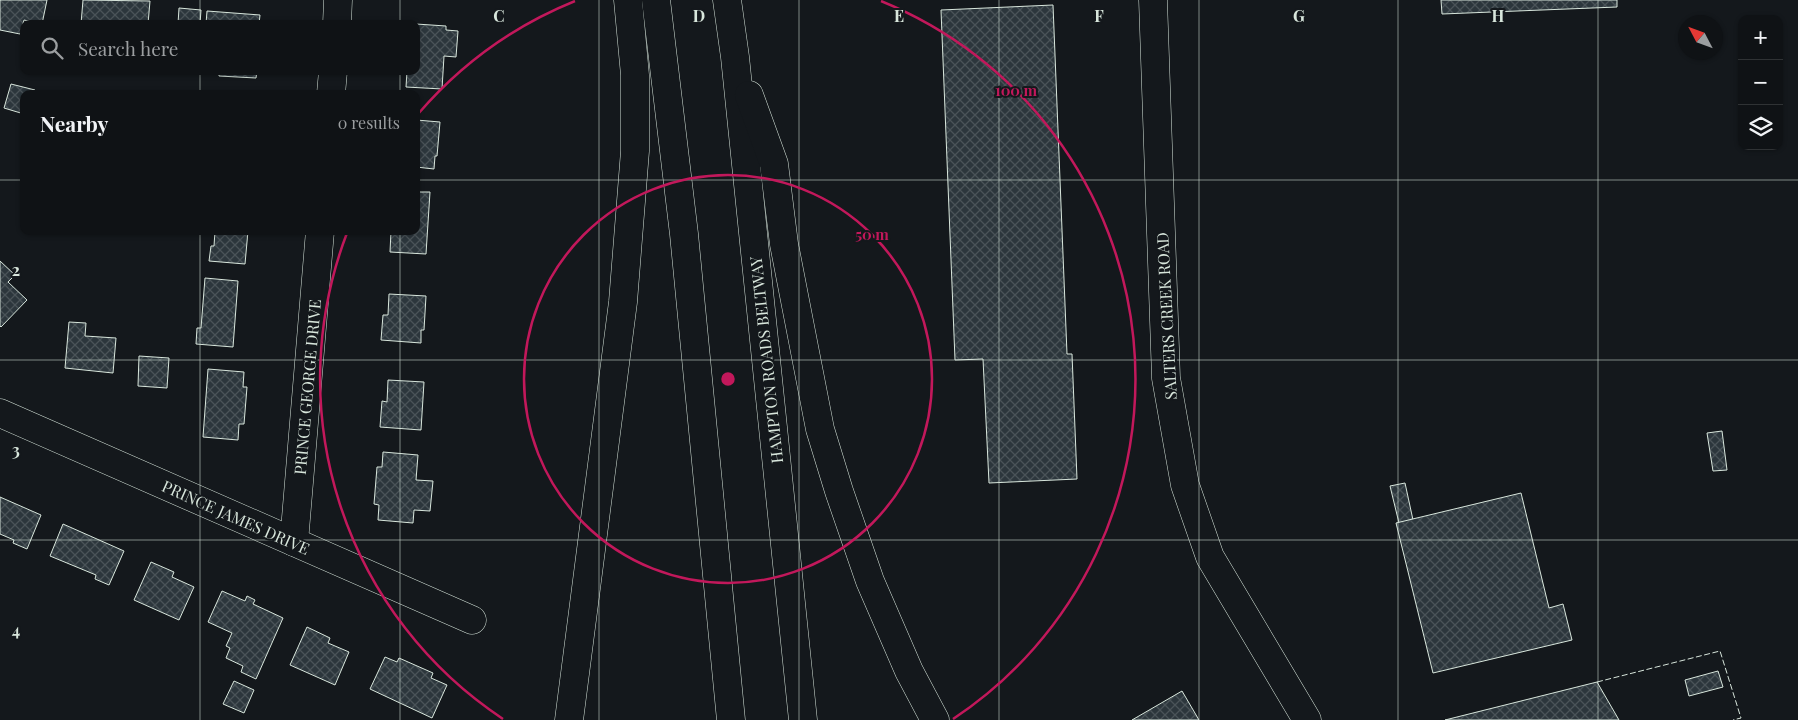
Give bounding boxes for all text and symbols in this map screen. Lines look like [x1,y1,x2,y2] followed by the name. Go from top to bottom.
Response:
[493,5,505,26] text: C
[693,5,705,26] text: D
[894,5,904,26] text: E
[1094,5,1104,26] text: F
[1293,5,1305,26] text: G
[1492,5,1505,26] text: H
[1678,15,1723,60] north arrow
[1738,15,1783,150] map controls
[1738,15,1783,60] button: +
[20,20,420,75] search box
[38,34,66,62] icon: search
[78,35,178,61] text: Search here
[1738,60,1783,105] button: −
[995,80,1038,100] text: 100 m
[1738,105,1783,150] button: layers
[40,109,109,137] text: Nearby
[338,112,400,133] text: 0 results
[855,224,889,244] text: 50 m
[1151,232,1181,400] street label: SALTERS CREEK ROAD
[745,255,787,465] street label: HAMPTON ROADS BELTWAY
[12,259,20,280] text: 2
[289,298,325,476] street label: PRINCE GEORGE DRIVE
[719,370,737,388] centre of rings
[12,439,20,460] text: 3
[159,475,313,559] street label: PRINCE JAMES DRIVE
[12,619,20,640] text: 4

